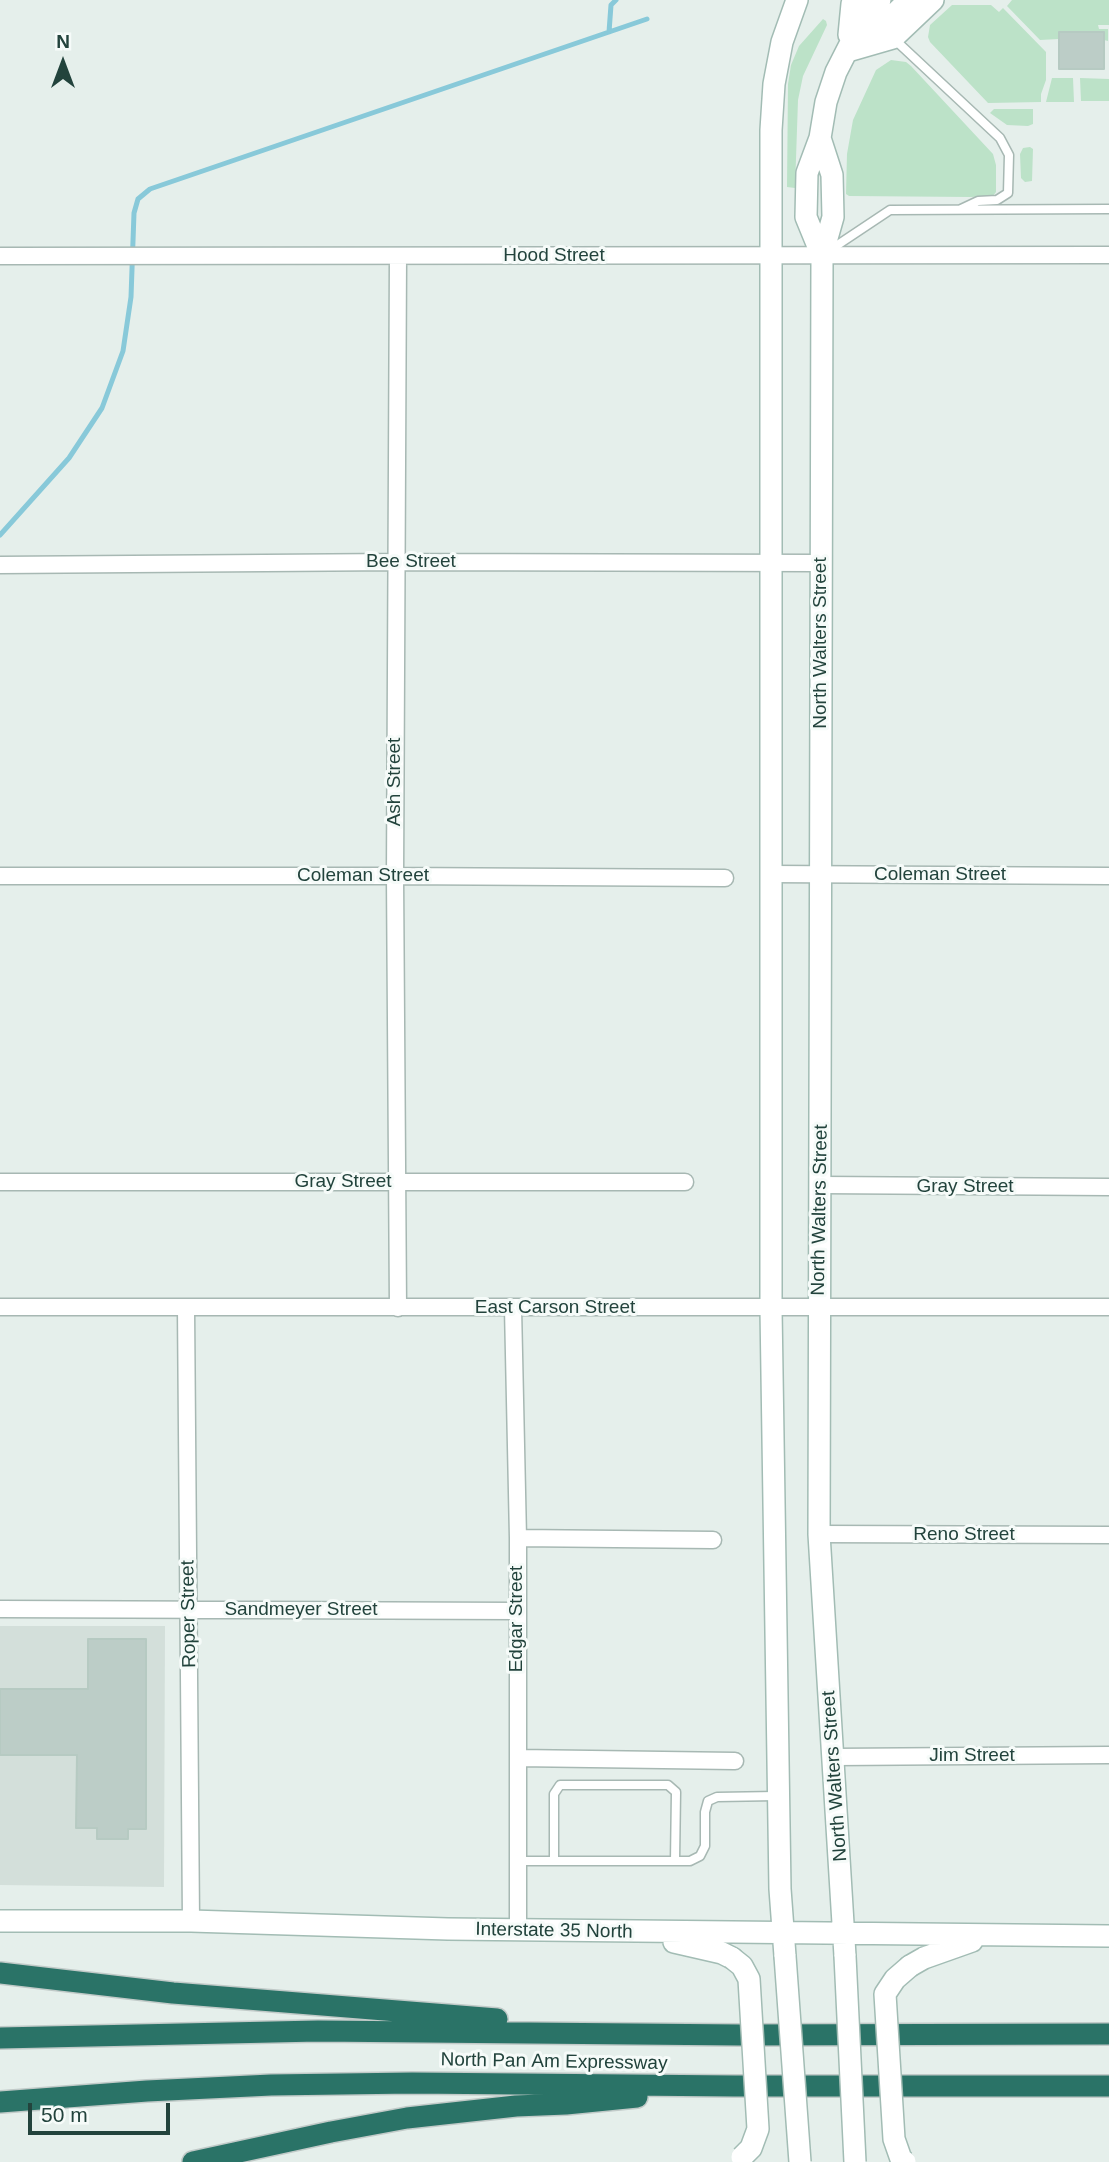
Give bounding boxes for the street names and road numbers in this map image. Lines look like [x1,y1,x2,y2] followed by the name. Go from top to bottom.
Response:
[503,245,605,267] street label: Hood Street
[366,551,456,573] street label: Bee Street
[810,557,832,729] street label: North Walters Street
[384,738,406,826] street label: Ash Street
[874,864,1006,886] street label: Coleman Street
[297,865,429,887] street label: Coleman Street
[807,1124,833,1296] street label: North Walters Street
[294,1171,392,1193] street label: Gray Street
[916,1176,1014,1198] street label: Gray Street
[475,1297,635,1319] street label: East Carson Street
[913,1524,1015,1546] street label: Reno Street
[177,1560,201,1668] street label: Roper Street
[506,1566,528,1672] street label: Edgar Street
[224,1599,378,1621] street label: Sandmeyer Street
[818,1690,852,1862] street label: North Walters Street
[929,1745,1015,1767] street label: Jim Street
[475,1918,633,1944] street label: Interstate 35 North
[440,2049,668,2075] street label: North Pan Am Expressway

